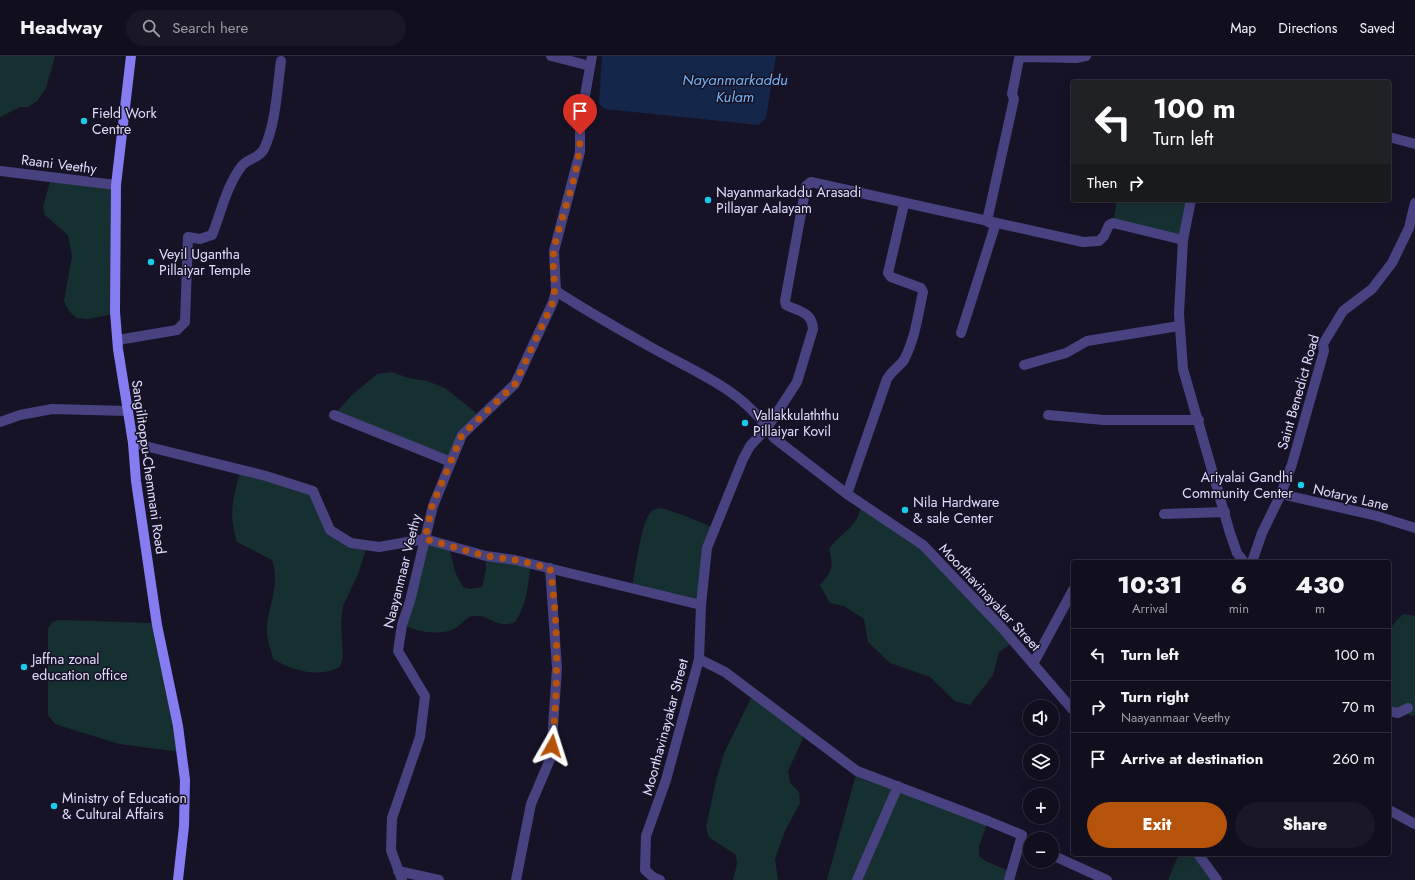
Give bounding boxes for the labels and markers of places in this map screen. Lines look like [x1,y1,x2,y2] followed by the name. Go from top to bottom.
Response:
[563,94,597,135] pin
[92,103,157,139] place label: Field Work Centre
[79,116,89,126] marker: Field Work Centre
[716,182,861,218] place label: Nayanmarkaddu Arasadi Pillayar Aalayam
[703,195,713,205] marker: Nayanmarkaddu Arasadi Pillayar Aalayam
[159,244,251,280] place label: Veyil Ugantha Pillaiyar Temple
[146,257,156,267] marker: Veyil Ugantha Pillaiyar Temple
[753,405,839,441] place label: Vallakkulaththu Pillaiyar Kovil
[740,418,750,428] marker: Vallakkulaththu Pillaiyar Kovil
[1182,467,1293,503] place label: Ariyalai Gandhi Community Center
[1296,480,1306,490] marker: Ariyalai Gandhi Community Center
[913,492,999,528] place label: Nila Hardware & sale Center
[900,505,910,515] marker: Nila Hardware & sale Center
[30,649,127,685] place label: Jaffna zonal education office
[19,662,29,672] marker: Jaffna zonal education office
[62,788,187,824] place label: Ministry of Education & Cultural Affairs
[49,801,59,811] marker: Ministry of Education & Cultural Affairs

